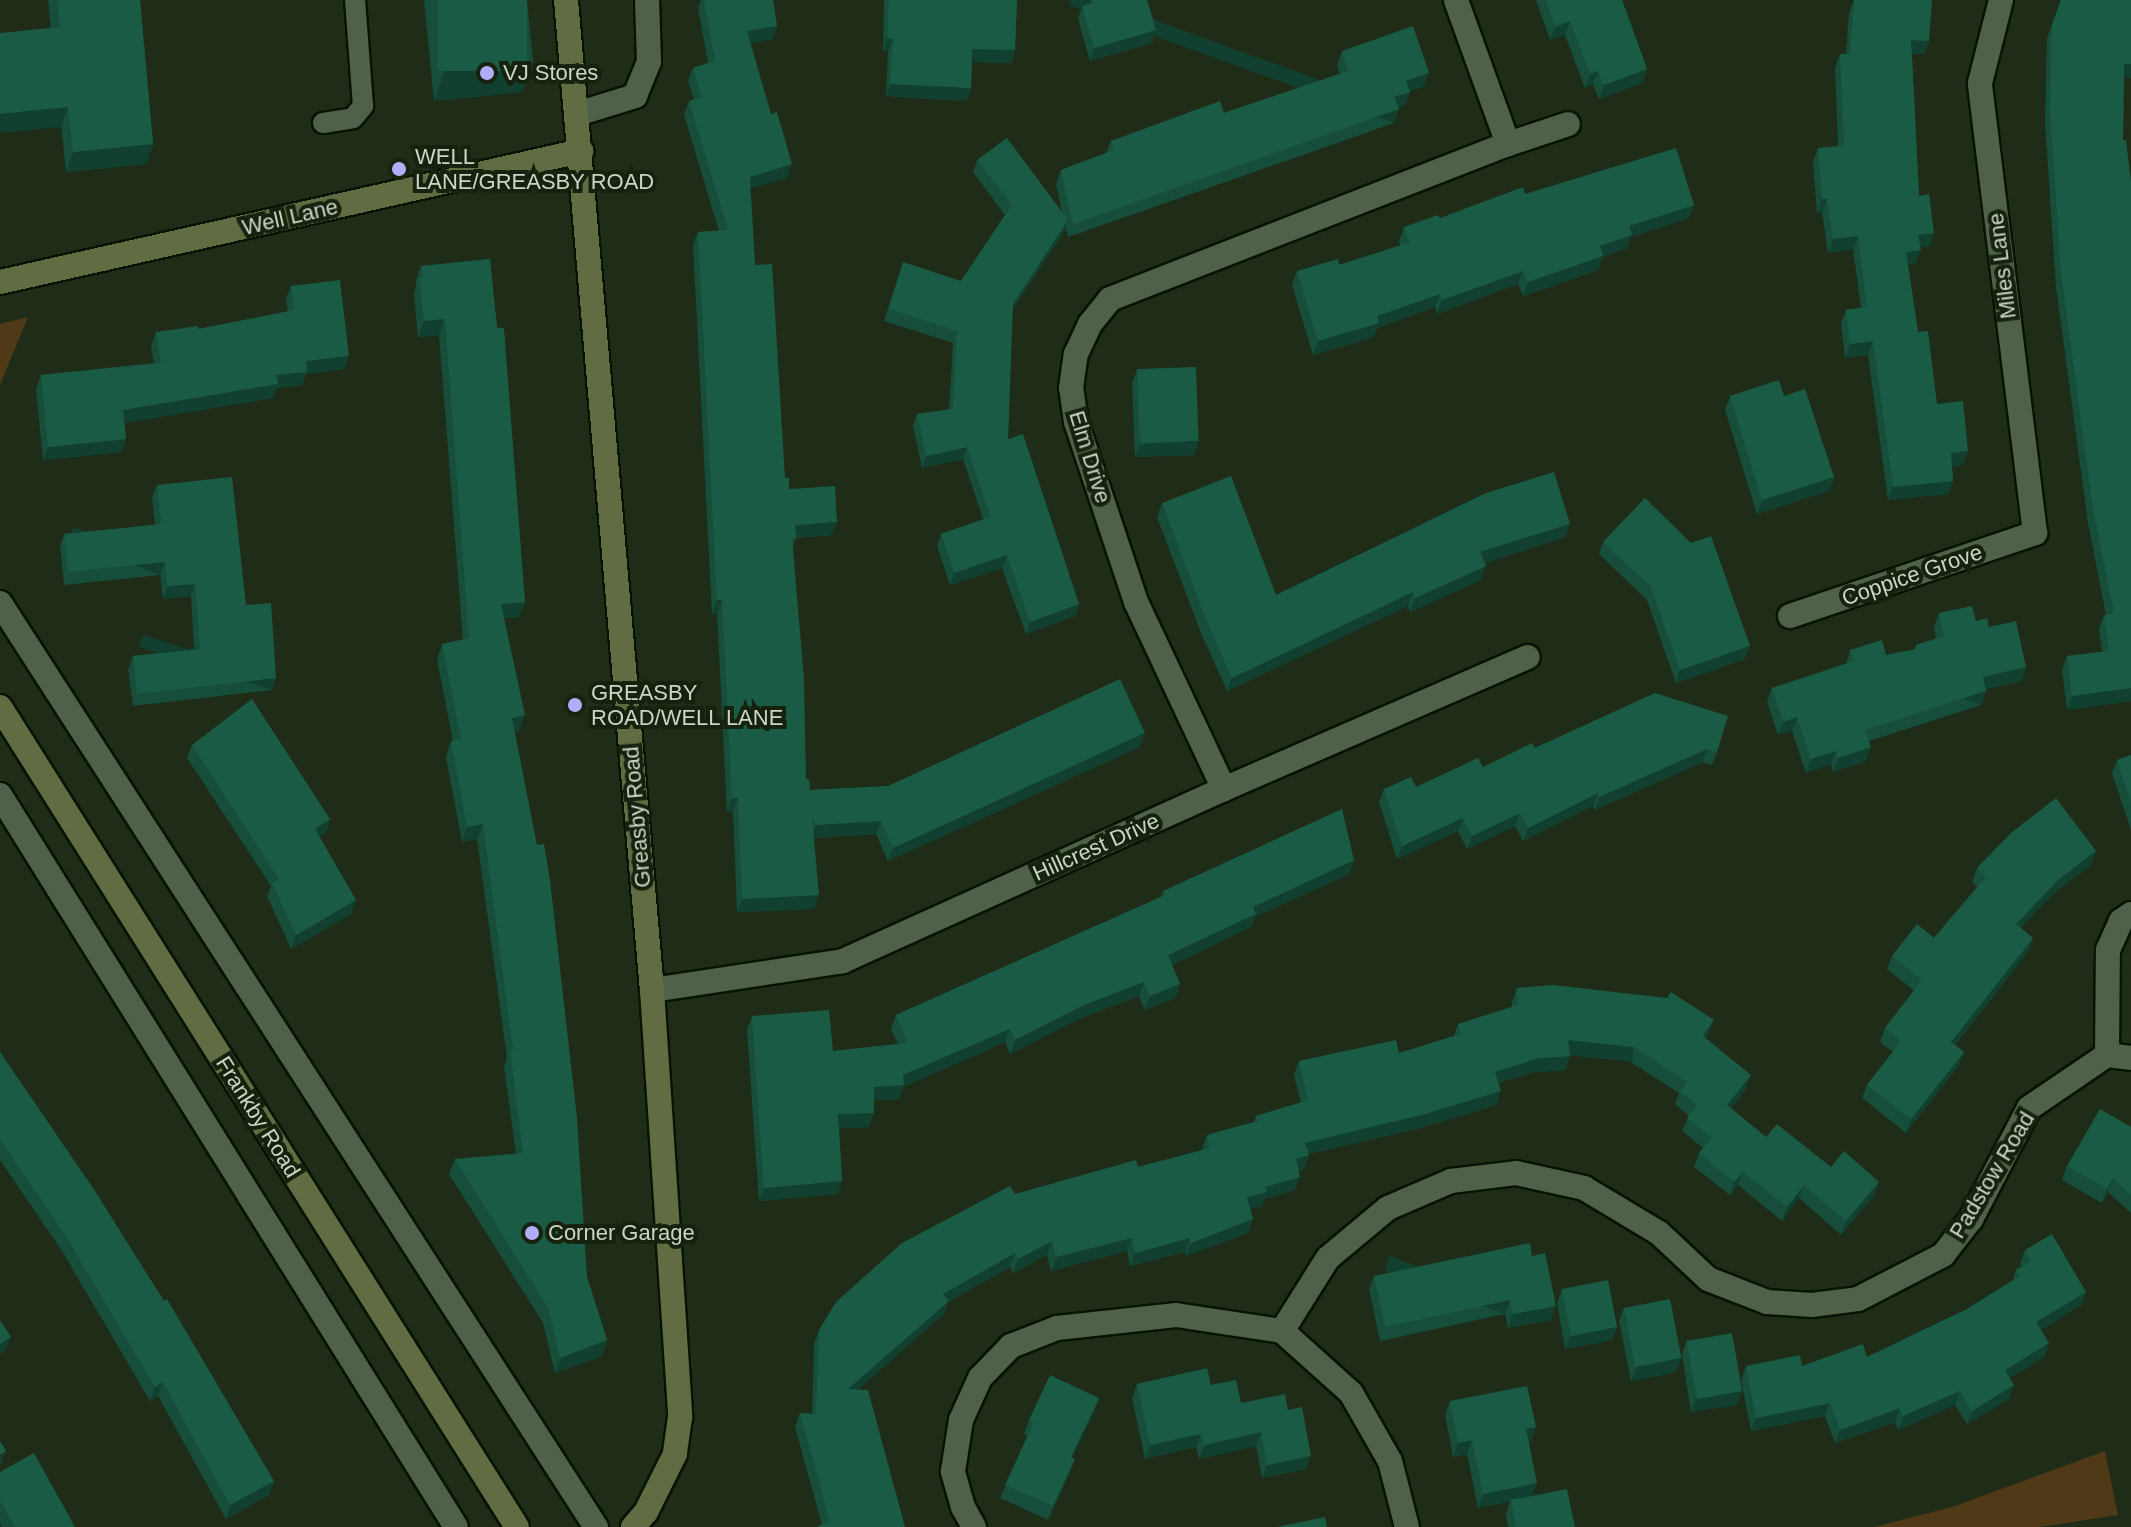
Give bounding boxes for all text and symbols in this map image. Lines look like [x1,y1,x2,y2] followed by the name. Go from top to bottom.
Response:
[503,60,598,86] place label: VJ Stores
[478,64,496,82] marker: VJ Stores
[415,143,655,194] place label: WELL LANE/GREASBY ROAD
[390,160,408,178] marker: WELL LANE/GREASBY ROAD
[240,193,340,241] street label: Well Lane
[1982,212,2022,320] street label: Miles Lane
[1063,408,1117,506] street label: Elm Drive
[1838,539,1986,611] street label: Coppice Grove
[591,679,784,730] place label: GREASBY ROAD/WELL LANE
[566,696,584,714] marker: GREASBY ROAD/WELL LANE
[618,745,656,889] street label: Greasby Road
[1029,807,1163,887] street label: Hillcrest Drive
[210,1051,306,1183] street label: Frankby Road
[1944,1107,2040,1243] street label: Padstow Road
[548,1220,695,1246] place label: Corner Garage
[523,1224,541,1242] marker: Corner Garage

